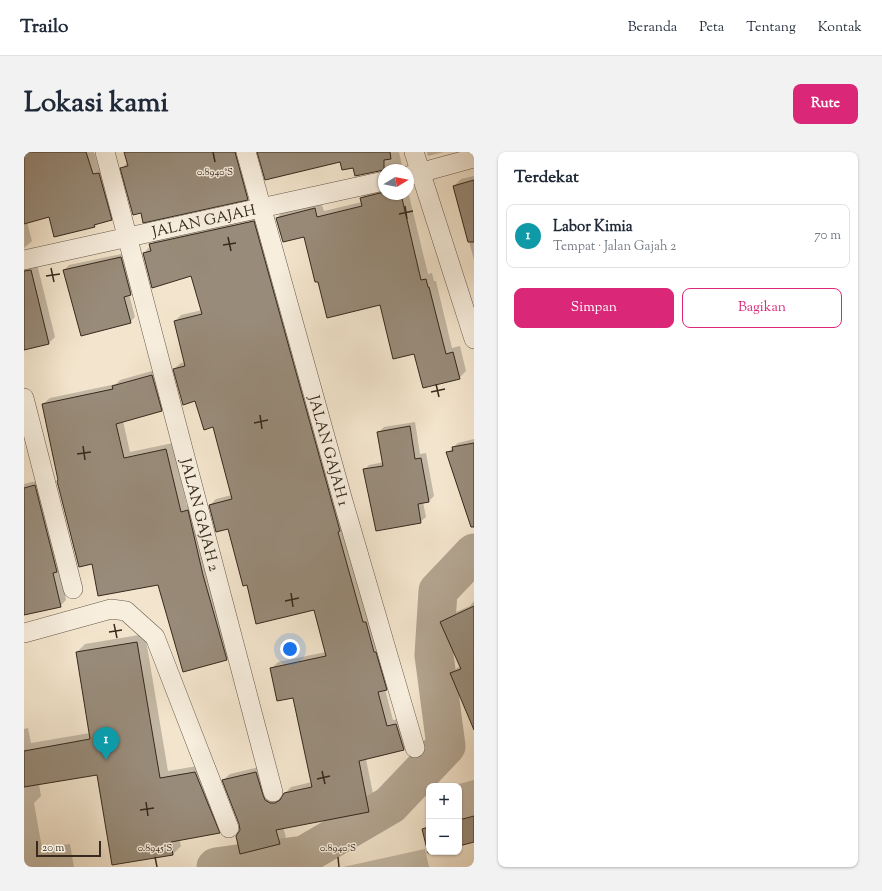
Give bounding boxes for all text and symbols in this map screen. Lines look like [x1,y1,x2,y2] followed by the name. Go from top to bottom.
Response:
[20,14,68,41] text: Trailo
[628,18,677,38] text: Beranda
[699,18,724,38] text: Peta
[746,18,796,38] text: Tentang
[818,18,862,38] text: Kontak
[24,84,168,124] text: Lokasi kami
[793,84,858,124] button: Rute
[378,164,414,200] north arrow
[197,165,233,180] text: 0.8940°S
[514,166,579,190] text: Terdekat
[149,200,258,244] street label: JALAN GAJAH
[553,217,633,238] text: Labor Kimia
[526,227,530,245] text: 1
[814,227,841,245] text: 70 m
[553,238,676,256] text: Tempat · Jalan Gajah 2
[514,288,674,328] button: Simpan
[682,288,842,328] button: Bagikan
[302,392,353,509] street label: JALAN GAJAH 1
[174,455,224,574] street label: JALAN GAJAH 2
[280,639,300,659] your location
[93,727,119,760] pin: 1
[426,783,462,855] map controls
[426,783,462,819] button: +
[426,819,462,855] button: −
[36,839,101,858] scale bar
[42,840,64,856] text: 20 m
[138,841,172,856] text: 0.8945°S
[320,841,356,856] text: 0.8940°S

